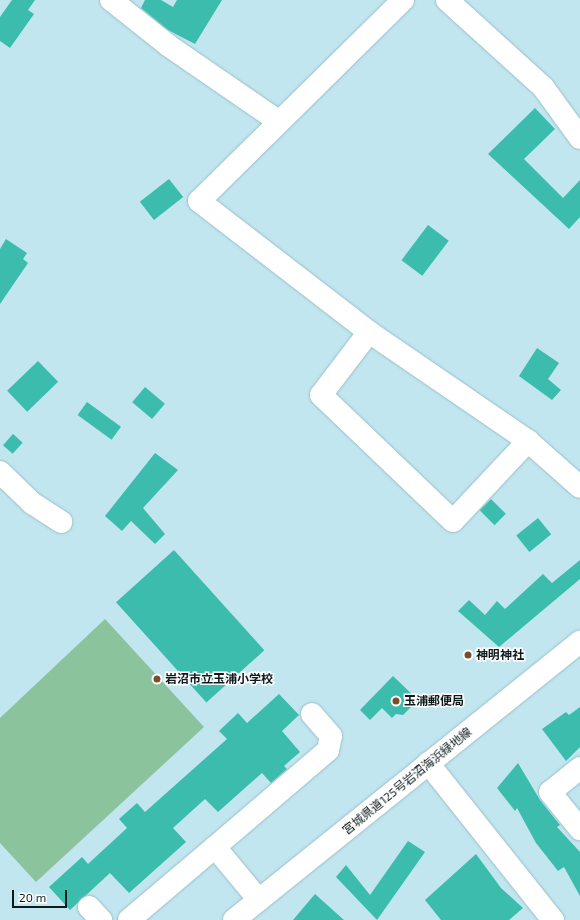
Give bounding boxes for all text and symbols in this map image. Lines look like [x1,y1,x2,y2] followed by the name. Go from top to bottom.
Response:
[476,648,524,662] place label: 神明神社
[463,650,473,660] marker: 神明神社
[165,672,273,686] place label: 岩沼市立玉浦小学校
[152,674,162,684] marker: 岩沼市立玉浦小学校
[404,694,464,708] place label: 玉浦郵便局
[391,696,401,706] marker: 玉浦郵便局
[340,724,474,838] street label: 宮城県道125号岩沼海浜緑地線
[14,882,69,908] scale bar
[19,890,46,904] text: 20 m

